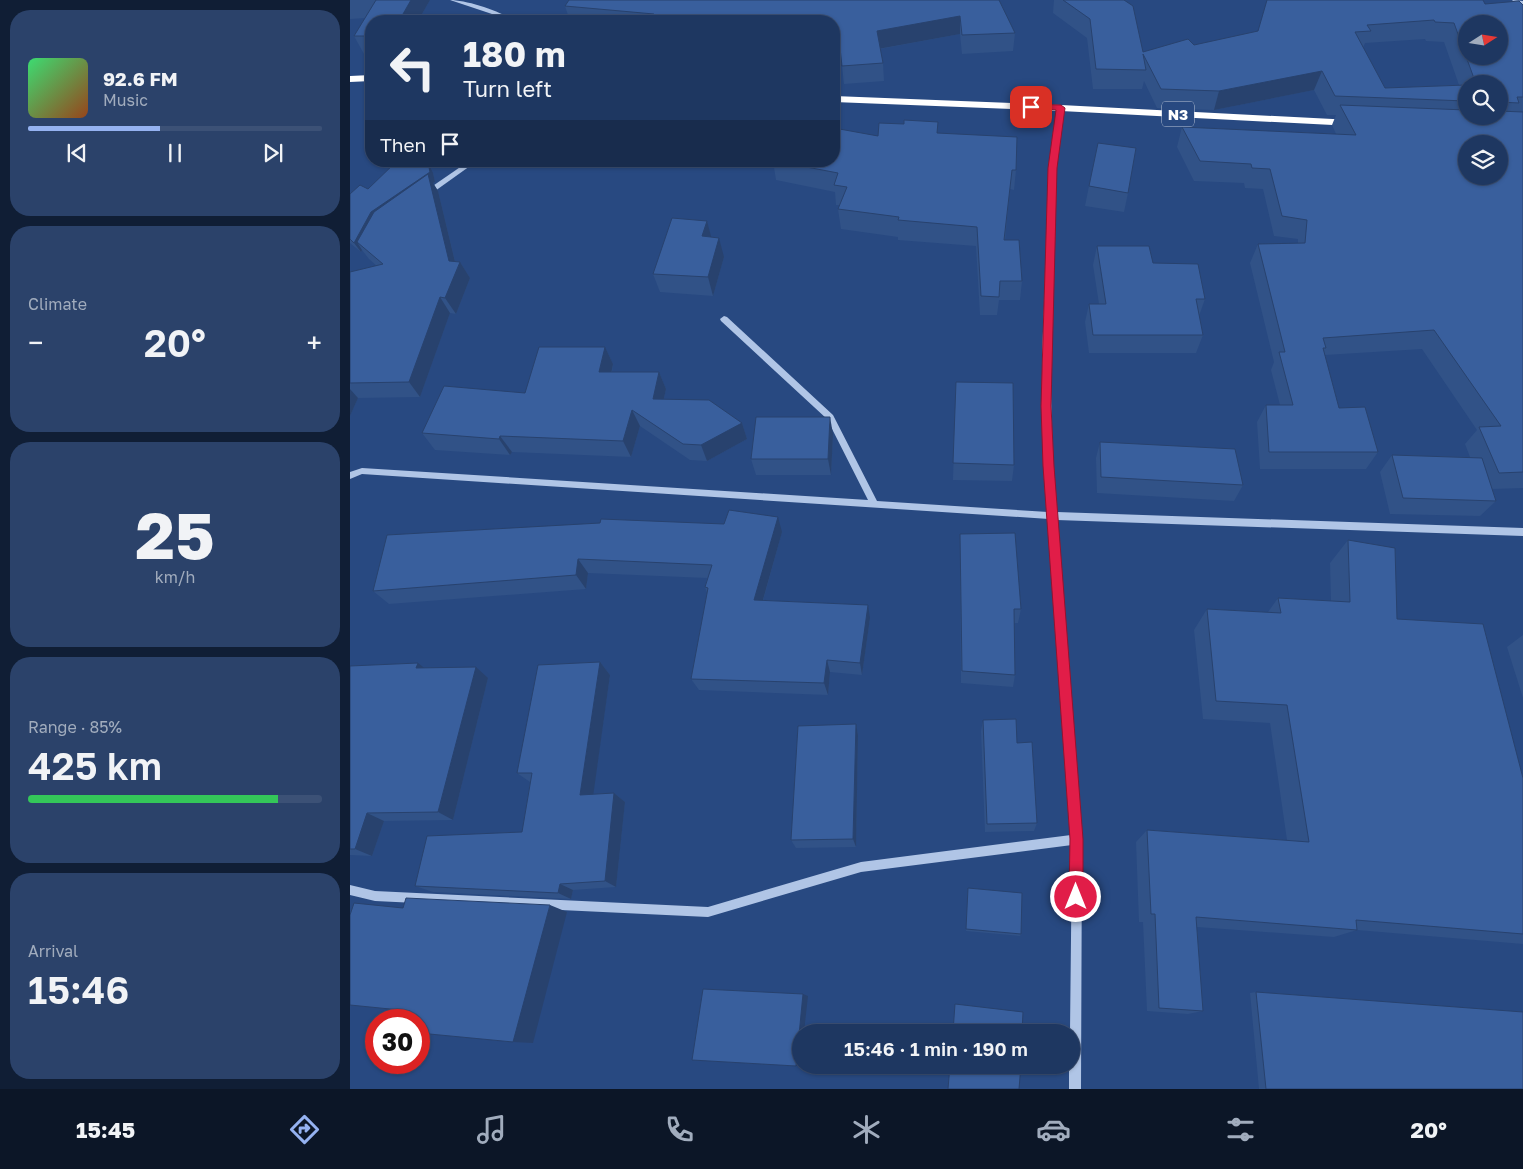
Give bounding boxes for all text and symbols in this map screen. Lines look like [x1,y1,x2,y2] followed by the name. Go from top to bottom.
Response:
[1458,15,1508,65] north arrow
[1458,15,1508,185] map controls
[463,33,566,75] text: 180 m
[380,35,445,100] icon: left
[103,67,178,90] text: 92.6 FM
[463,75,552,102] text: Turn left
[1458,75,1508,125] button: search
[1010,86,1052,128] pin
[103,90,148,110] text: Music
[1017,93,1045,121] icon: arrive
[1162,102,1194,126] road number: N3
[436,130,464,158] icon: arrive
[380,133,426,156] text: Then
[1458,135,1508,185] button: layers
[63,139,91,167] icon: previous
[161,139,189,167] icon: pause
[259,139,287,167] icon: next
[28,294,87,314] text: Climate
[144,320,206,365] text: 20°
[28,326,43,359] text: −
[307,326,322,359] text: +
[135,495,215,573] text: 25
[155,567,195,587] text: km/h
[28,717,122,737] text: Range · 85%
[28,743,162,788] text: 425 km
[1049,870,1101,922] position arrow
[28,941,78,961] text: Arrival
[28,967,129,1012] text: 15:46
[365,1009,430,1074] speed limit sign: 30
[844,1037,1028,1060] text: 15:46 · 1 min · 190 m
[287,1112,322,1147] icon: directions
[474,1112,509,1147] icon: music
[662,1112,697,1147] icon: phone
[849,1112,884,1147] icon: climate
[1036,1112,1071,1147] icon: car
[1223,1112,1258,1147] icon: filters
[76,1116,135,1143] text: 15:45
[1410,1116,1447,1143] text: 20°

